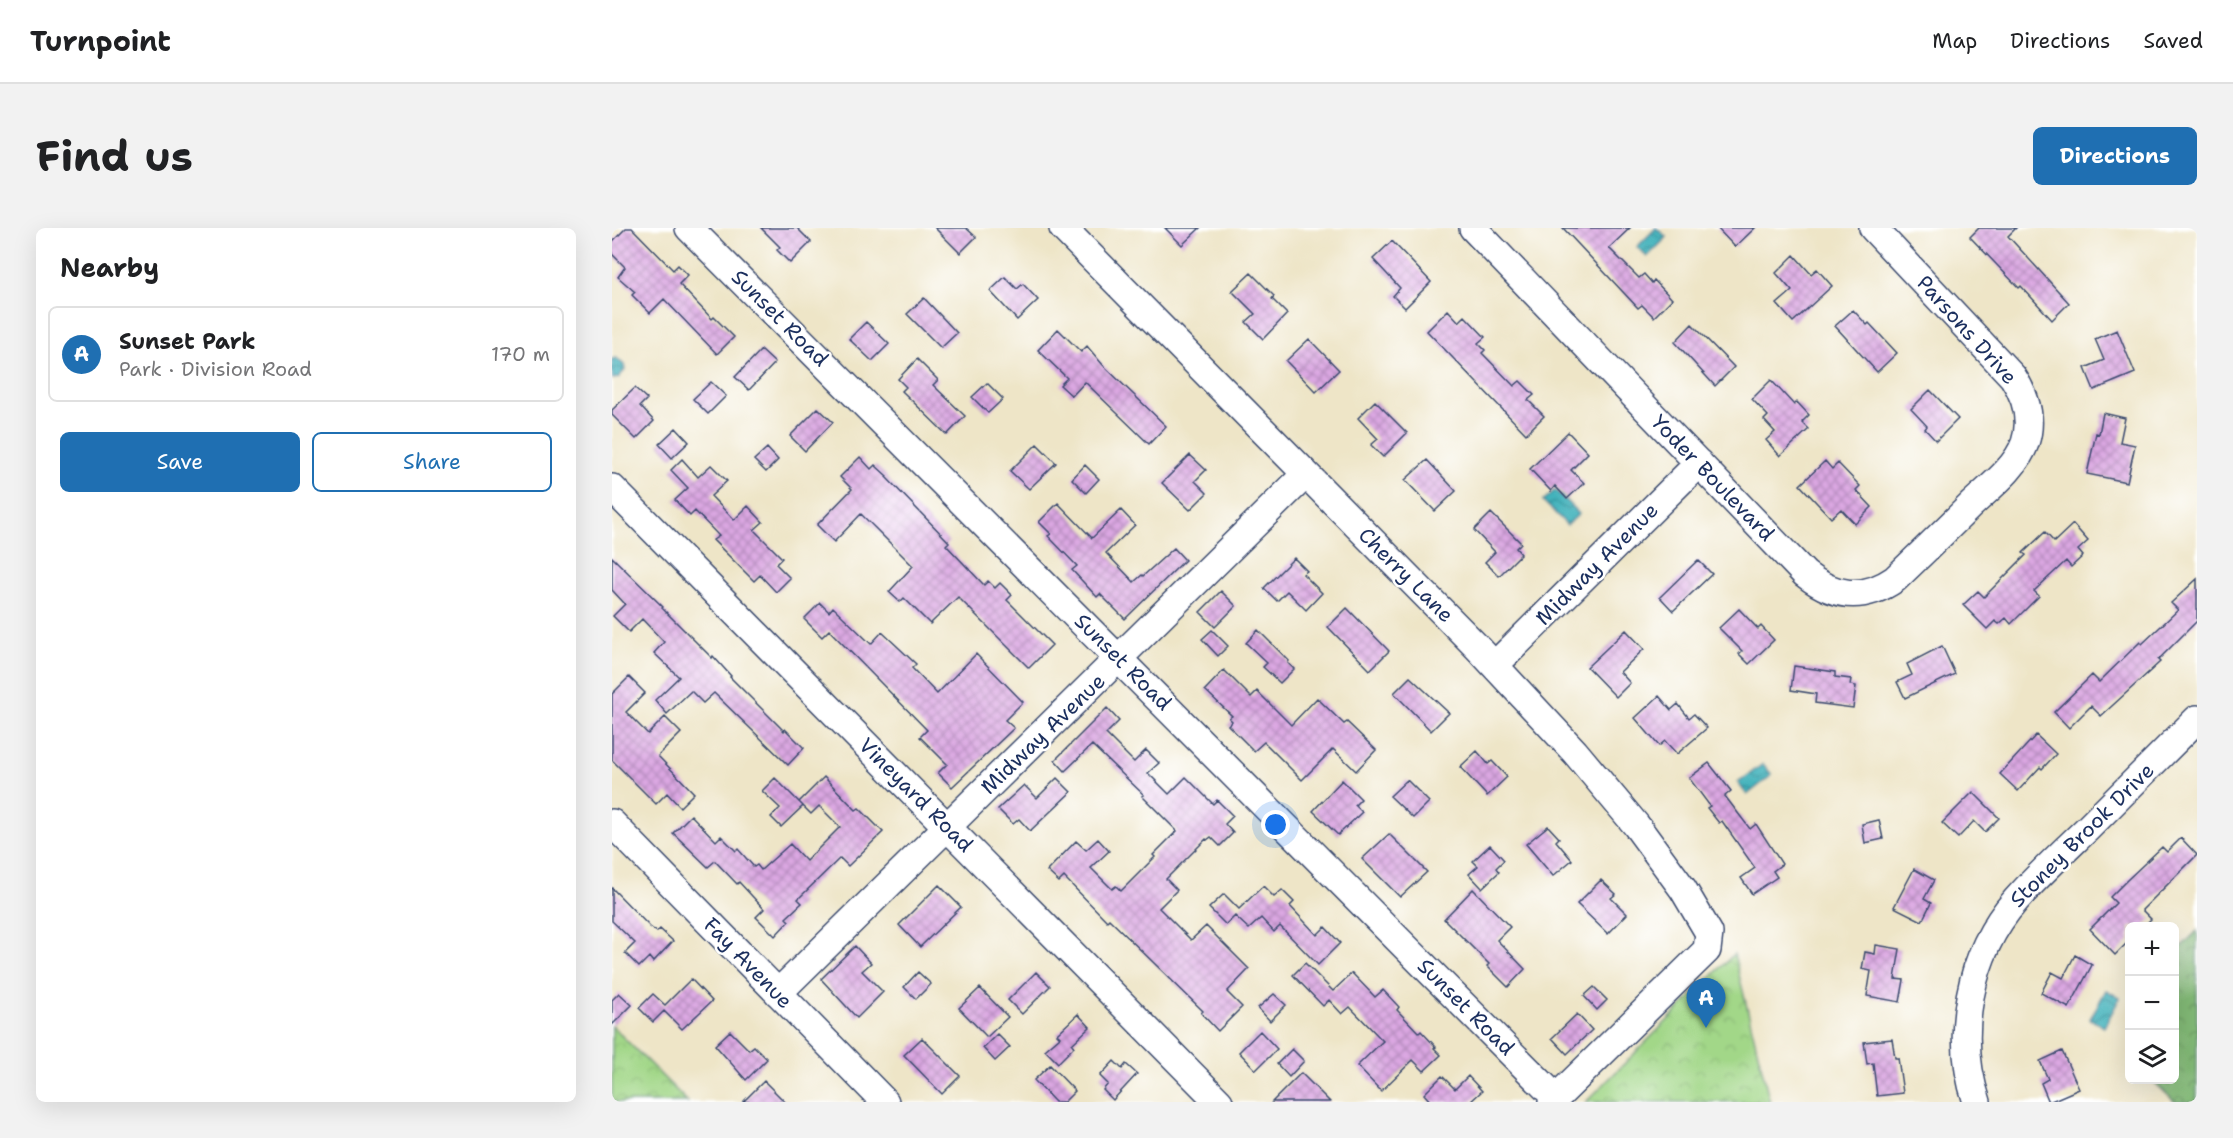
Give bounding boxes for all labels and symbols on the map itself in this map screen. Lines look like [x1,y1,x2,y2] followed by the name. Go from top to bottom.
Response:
[725,263,835,373] street label: Sunset Road
[1911,270,2023,390] street label: Parsons Drive
[1645,409,1781,547] street label: Yoder Boulevard
[1530,497,1664,631] street label: Midway Avenue
[1352,521,1460,629] street label: Cherry Lane
[1068,607,1178,717] street label: Sunset Road
[975,667,1111,801] street label: Midway Avenue
[853,732,979,858] street label: Vineyard Road
[2004,757,2160,913] street label: Stoney Brook Drive
[1261,810,1290,839] your location
[697,911,799,1015] street label: Fay Avenue
[1411,952,1521,1062] street label: Sunset Road
[1686,978,1726,1028] pin: A

